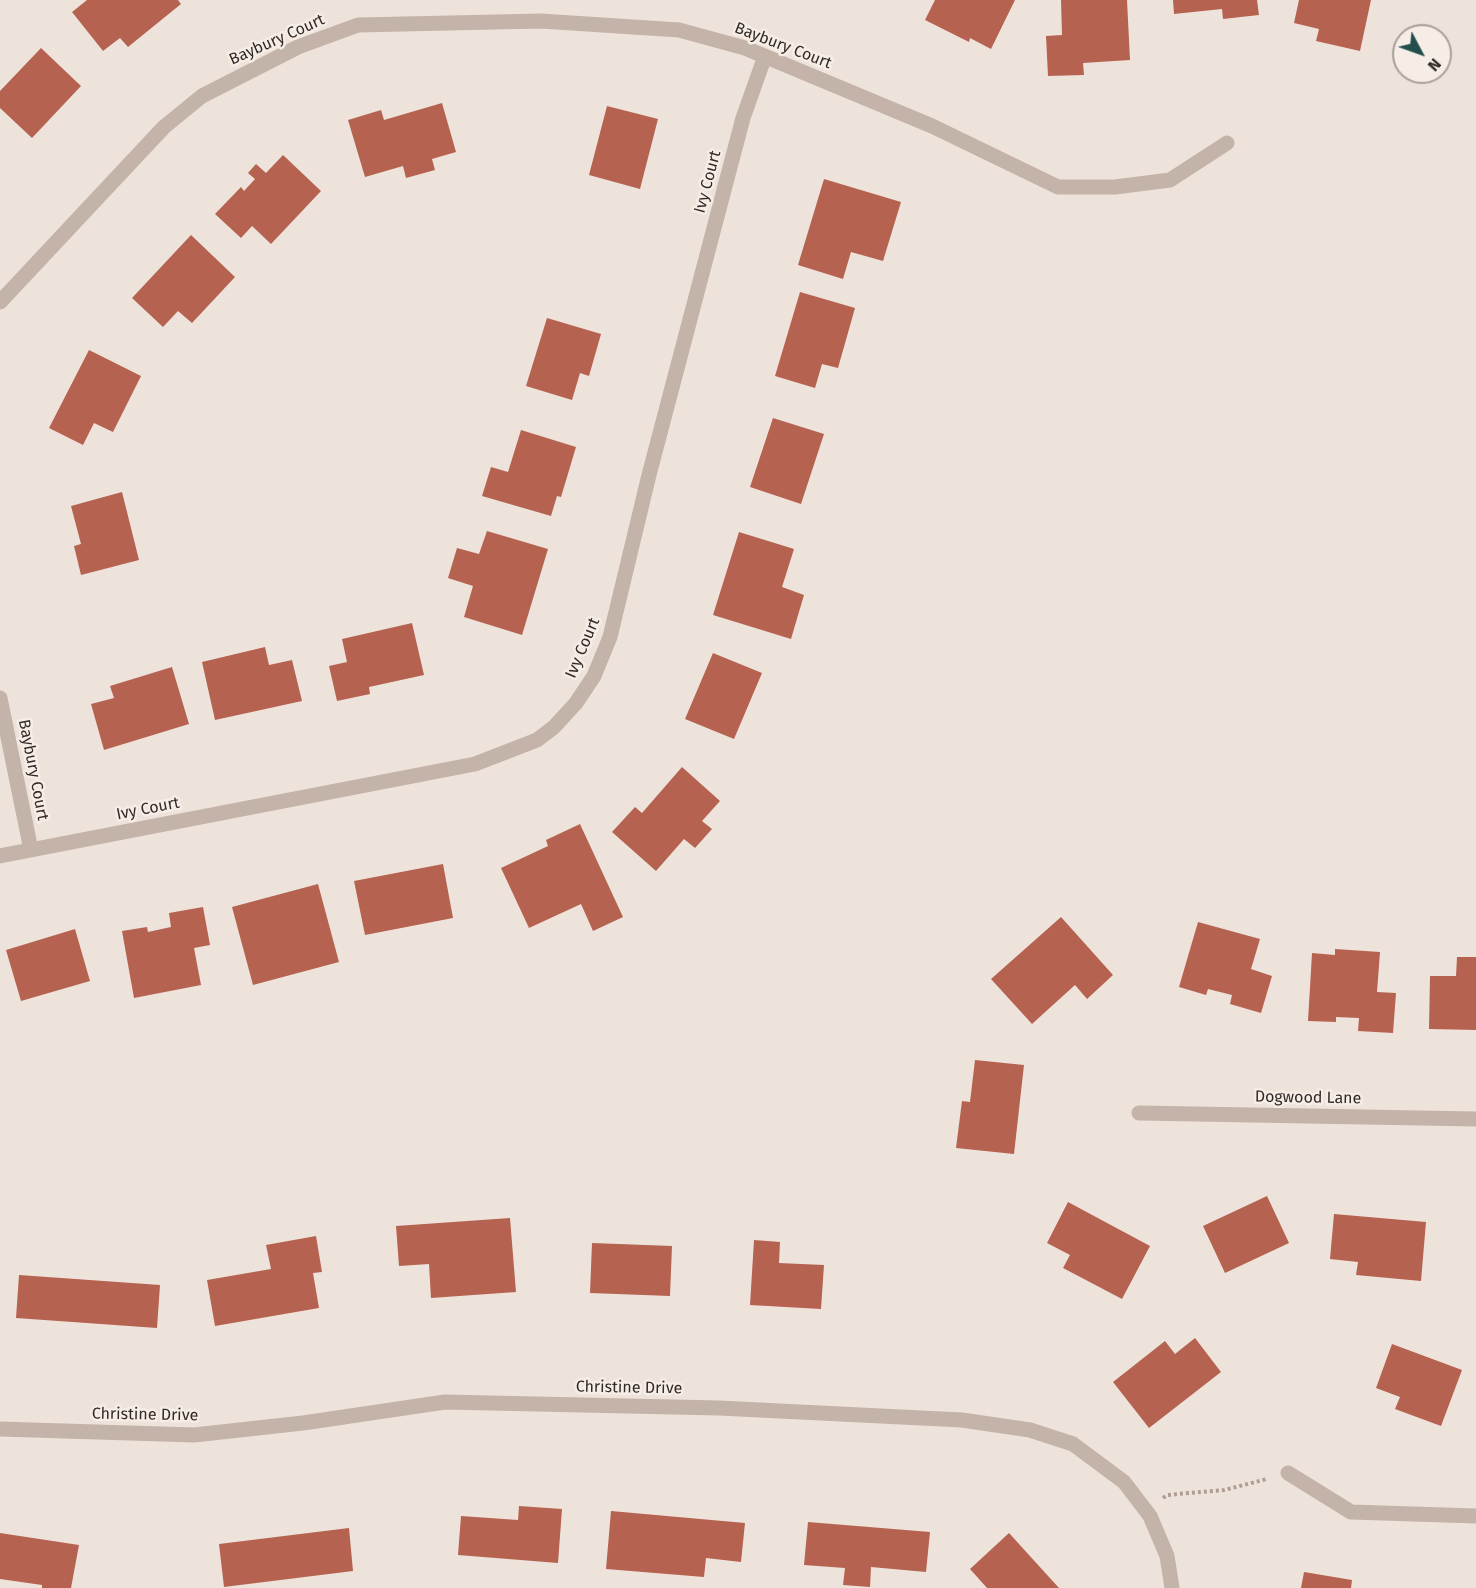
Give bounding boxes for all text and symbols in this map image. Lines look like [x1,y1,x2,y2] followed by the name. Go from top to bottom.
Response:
[226,10,328,70] street label: Baybury Court
[732,19,834,73] street label: Baybury Court
[1392,24,1452,84] north arrow
[1424,55,1445,75] text: N
[690,149,726,215] street label: Ivy Court
[562,615,604,681] street label: Ivy Court
[14,718,52,822] street label: Baybury Court
[115,793,181,825] street label: Ivy Court
[1255,1087,1361,1109] street label: Dogwood Lane
[576,1377,682,1399] street label: Christine Drive
[92,1404,198,1426] street label: Christine Drive

